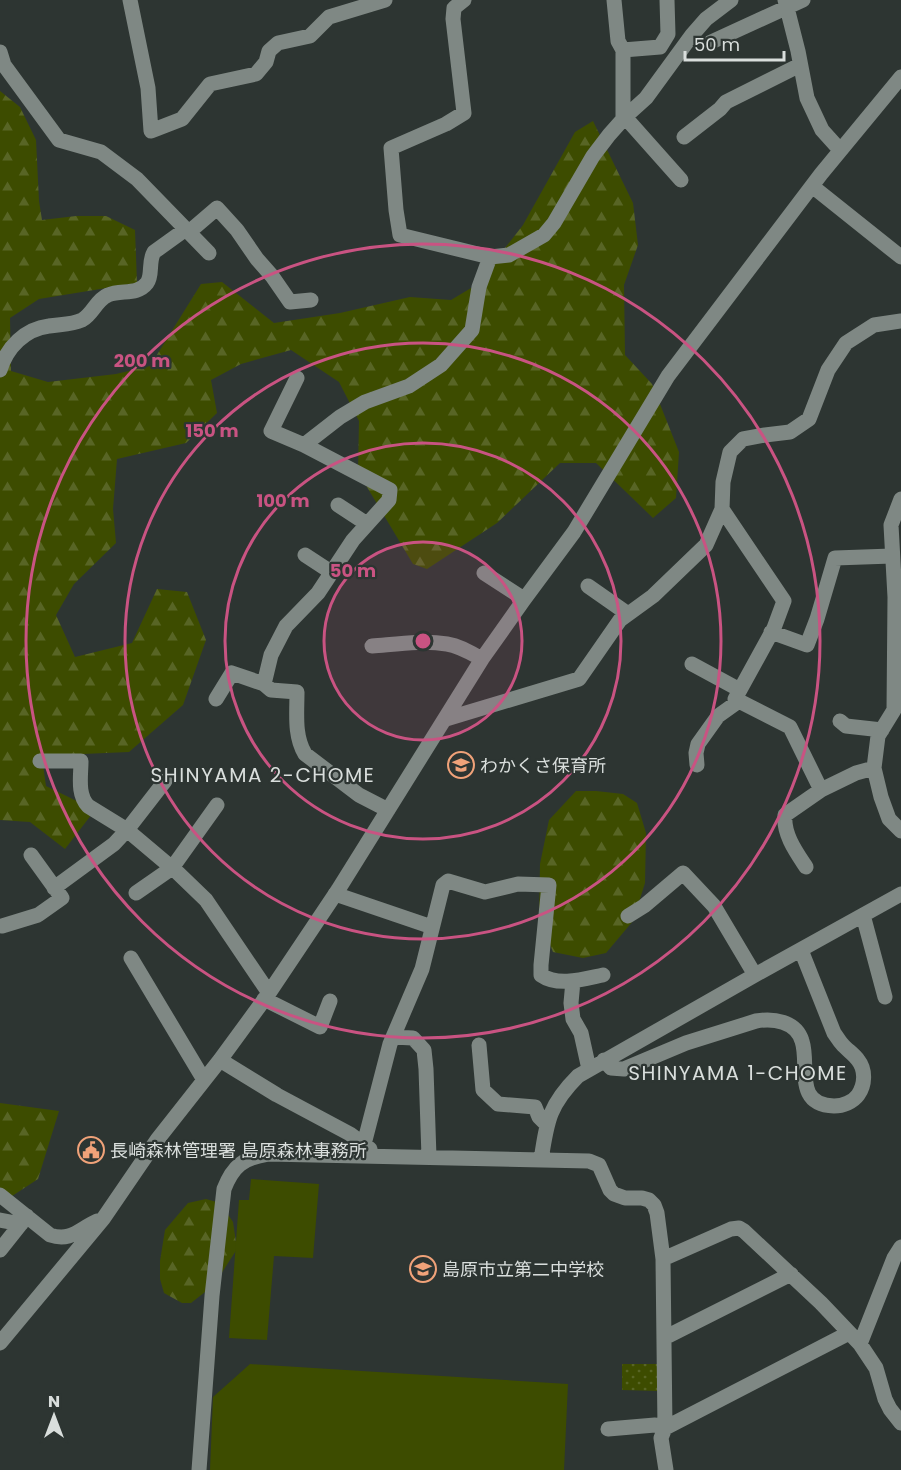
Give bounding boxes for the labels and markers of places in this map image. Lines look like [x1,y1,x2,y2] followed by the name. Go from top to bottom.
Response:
[413,631,433,651] centre of rings
[446,750,476,780] school or university icon: わかくさ保育所
[480,753,606,778] place label: わかくさ保育所
[76,1135,106,1165] public building icon: 長崎森林管理署 島原森林事務所
[110,1138,367,1163] place label: 長崎森林管理署 島原森林事務所
[408,1254,438,1284] school or university icon: 島原市立第二中学校
[442,1257,604,1282] place label: 島原市立第二中学校

